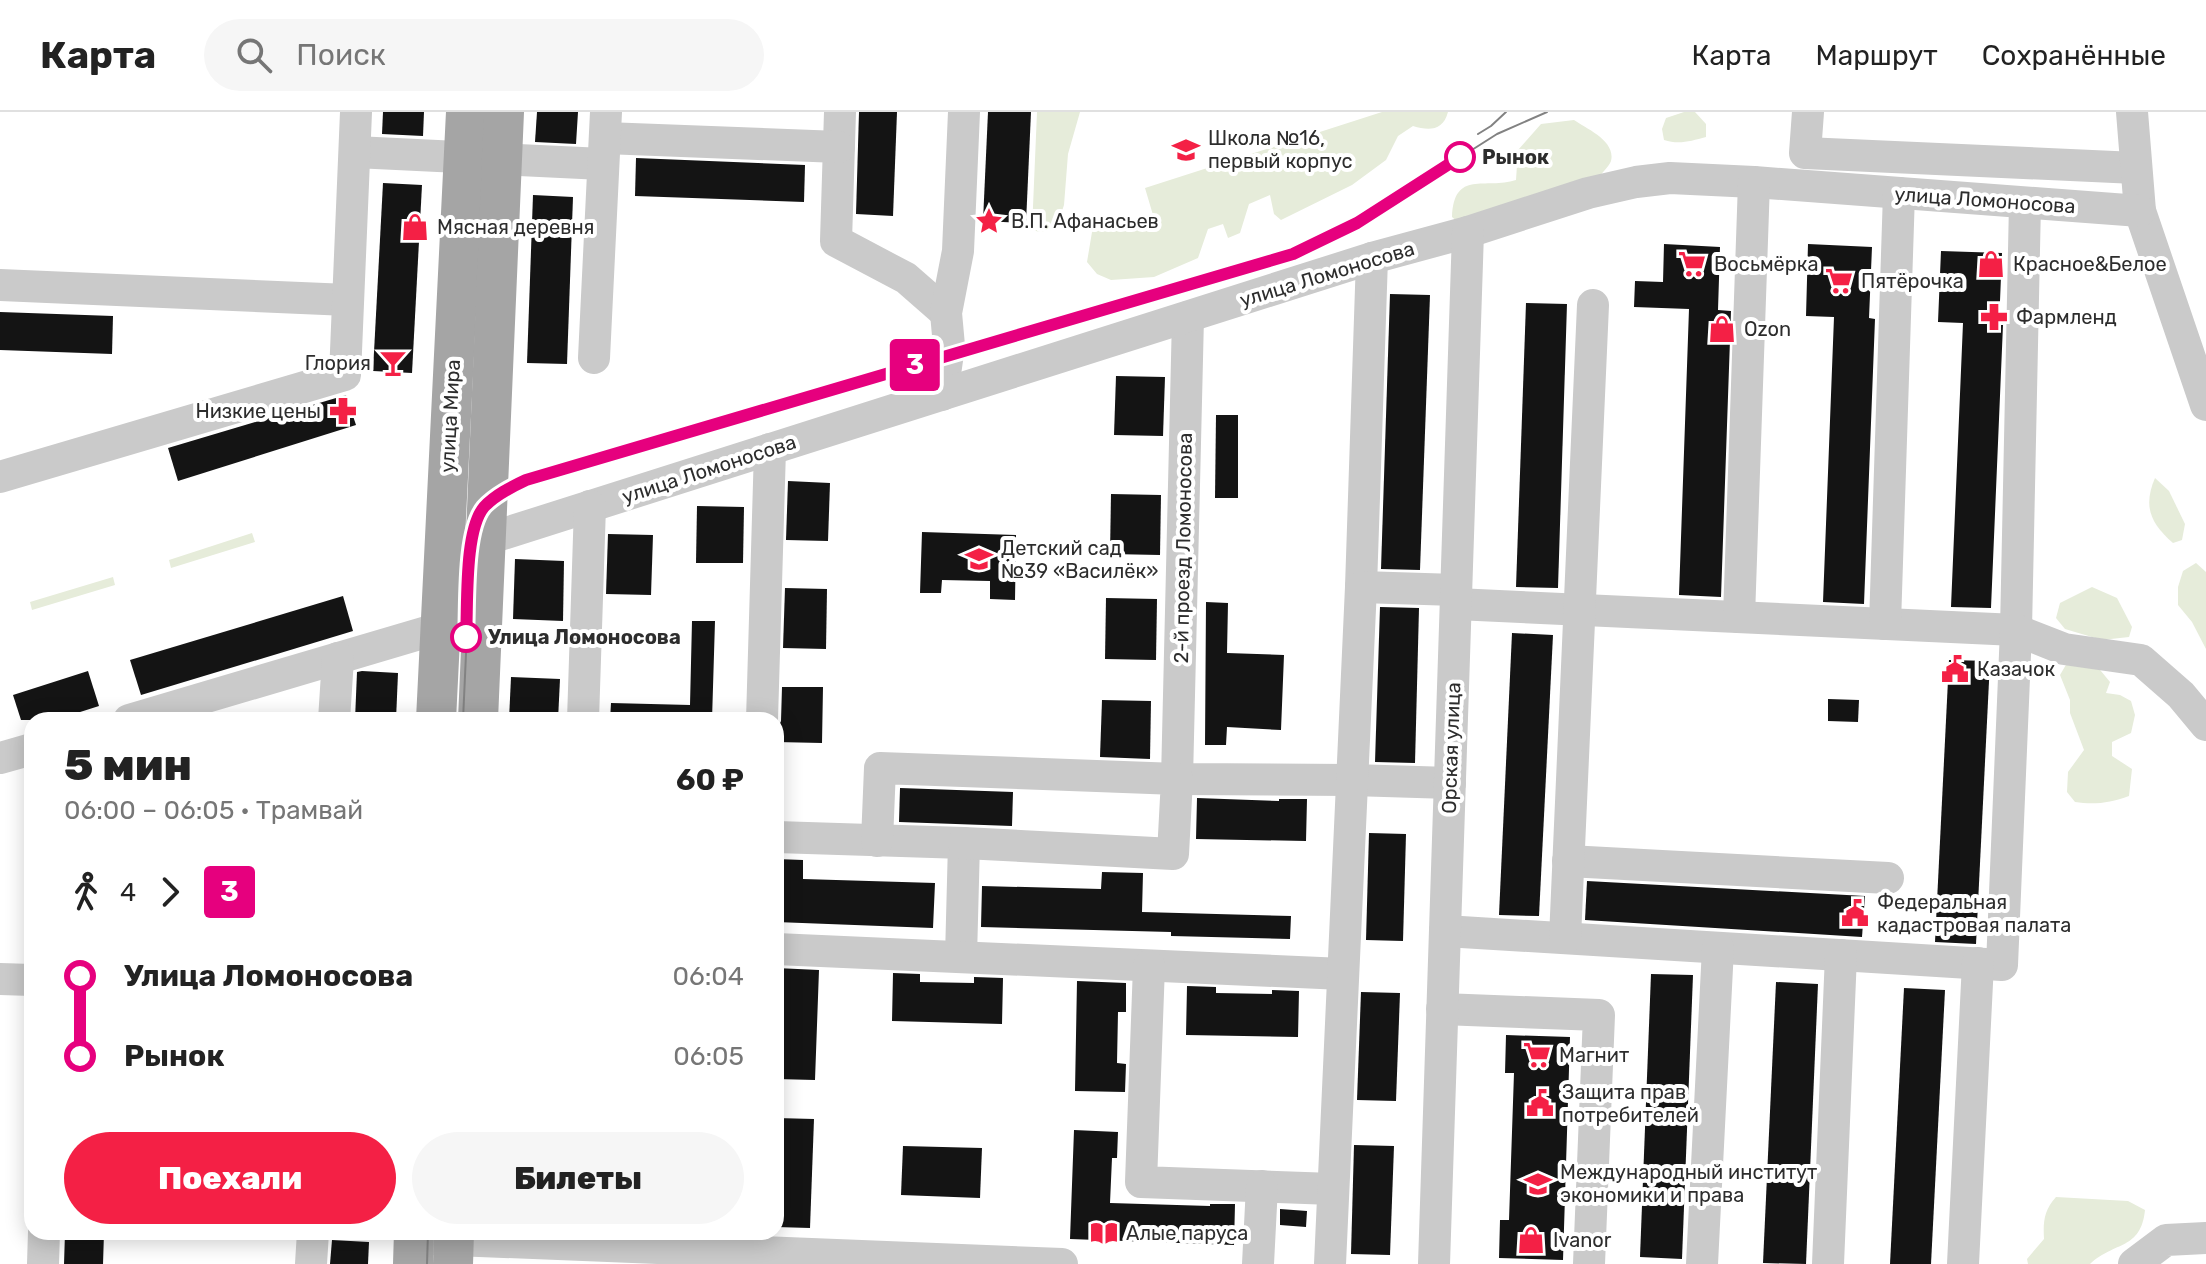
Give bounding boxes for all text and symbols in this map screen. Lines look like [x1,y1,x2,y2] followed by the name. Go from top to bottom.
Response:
[204,19,764,91] search box
[40,32,156,78] text: Карта
[232,33,276,77] icon: search
[296,37,386,73] text: Поиск
[1692,39,1771,72] text: Карта
[1815,39,1938,72] text: Маршрут
[1982,39,2166,72] text: Сохранённые
[1208,126,1353,173] place label: Школа №16, первый корпус
[1171,135,1201,165] school or university icon: Школа №16, первый корпус
[1445,142,1475,172] marker: Рынок
[1482,145,1549,169] place label: Рынок
[1894,182,2076,218] street label: улица Ломоносова
[974,206,1004,236] place icon: В.П. Афанасьев
[1011,209,1159,233] place label: В.П. Афанасьев
[400,212,430,242] shop icon: Мясная деревня
[437,215,594,239] place label: Мясная деревня
[1237,236,1417,312] street label: улица Ломоносова
[1677,249,1707,279] supermarket icon: Восьмёрка
[1976,249,2006,279] shop icon: Красное&Белое
[1714,252,1818,276] place label: Восьмёрка
[2013,252,2167,276] place label: Красное&Белое
[1824,266,1854,296] supermarket icon: Пятёрочка
[1861,269,1964,293] place label: Пятёрочка
[1979,302,2009,332] pharmacy icon: Фармленд
[2016,305,2117,329] place label: Фармленд
[1707,314,1737,344] shop icon: Ozon
[1744,317,1791,341] place label: Ozon
[889,339,941,391] line badge: 3
[378,348,408,378] bar icon: Глория
[906,348,924,381] text: 3
[305,351,371,375] place label: Глория
[435,359,465,473] street label: улица Мира
[328,396,358,426] pharmacy icon: Низкие цены
[195,399,321,423] place label: Низкие цены
[619,430,799,508] street label: улица Ломоносова
[1169,432,1197,664] street label: 2-й проезд Ломоносова
[1001,536,1158,583] place label: Детский сад №39 «Василёк»
[964,544,994,574] school or university icon: Детский сад №39 «Василёк»
[451,622,481,652] marker: Улица Ломоносова
[488,625,681,649] place label: Улица Ломоносова
[1940,654,1970,684] public building icon: Казачок
[1977,657,2056,681] place label: Казачок
[1437,682,1465,814] street label: Орская улица
[64,739,192,791] text: 5 мин
[676,762,744,798] text: 60 ₽
[64,795,363,826] text: 06:00 – 06:05 · Трамвай
[64,870,108,914] icon: walk
[148,870,192,914] icon: forward
[220,875,239,908] text: 3
[120,877,136,908] text: 4
[1877,890,2071,937] place label: Федеральная кадастровая палата
[1840,898,1870,928] public building icon: Федеральная кадастровая палата
[124,958,413,994] text: Улица Ломоносова
[672,961,744,992] text: 06:04
[124,1038,225,1074] text: Рынок
[1522,1040,1552,1070] supermarket icon: Магнит
[673,1041,744,1072] text: 06:05
[1559,1043,1629,1067] place label: Магнит
[1562,1080,1699,1127] place label: Защита прав потребителей
[1525,1088,1555,1118] public building icon: Защита прав потребителей
[64,1132,396,1224] button: Поехали
[412,1132,744,1224] button: Билеты
[1560,1160,1817,1207] place label: Международный институт экономики и права
[1523,1169,1553,1199] school or university icon: Международный институт экономики и права
[1089,1218,1119,1248] library icon: Алые паруса
[1126,1221,1248,1245] place label: Алые паруса
[1516,1225,1546,1255] shop icon: Ivanor
[1553,1228,1612,1252] place label: Ivanor

